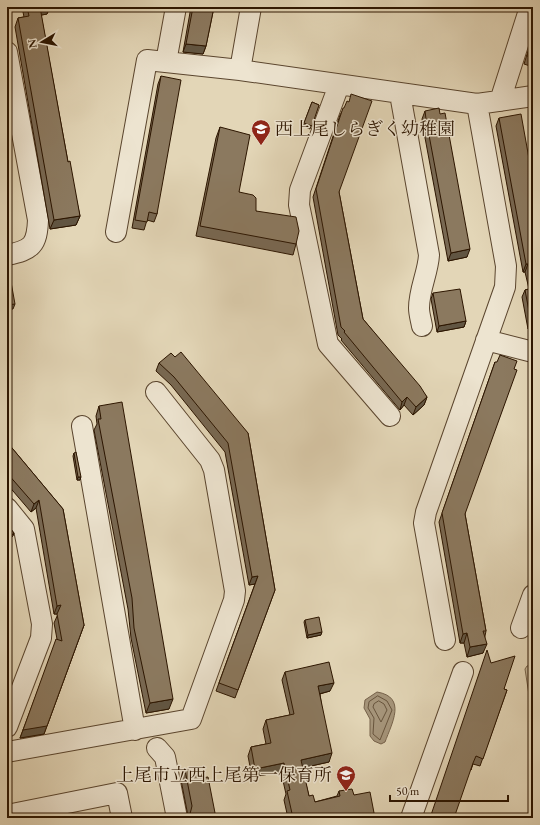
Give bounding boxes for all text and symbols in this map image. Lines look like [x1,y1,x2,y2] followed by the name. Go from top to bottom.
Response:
[22,22,62,62] north arrow
[24,38,40,49] text: N
[275,117,455,140] place label: 西上尾しらぎく幼稚園
[250,118,272,146] school or university icon: 西上尾しらぎく幼稚園
[116,763,332,786] place label: 上尾市立西上尾第一保育所
[335,764,357,792] school or university icon: 上尾市立西上尾第一保育所
[390,777,508,803] scale bar
[396,783,420,799] text: 50 m

